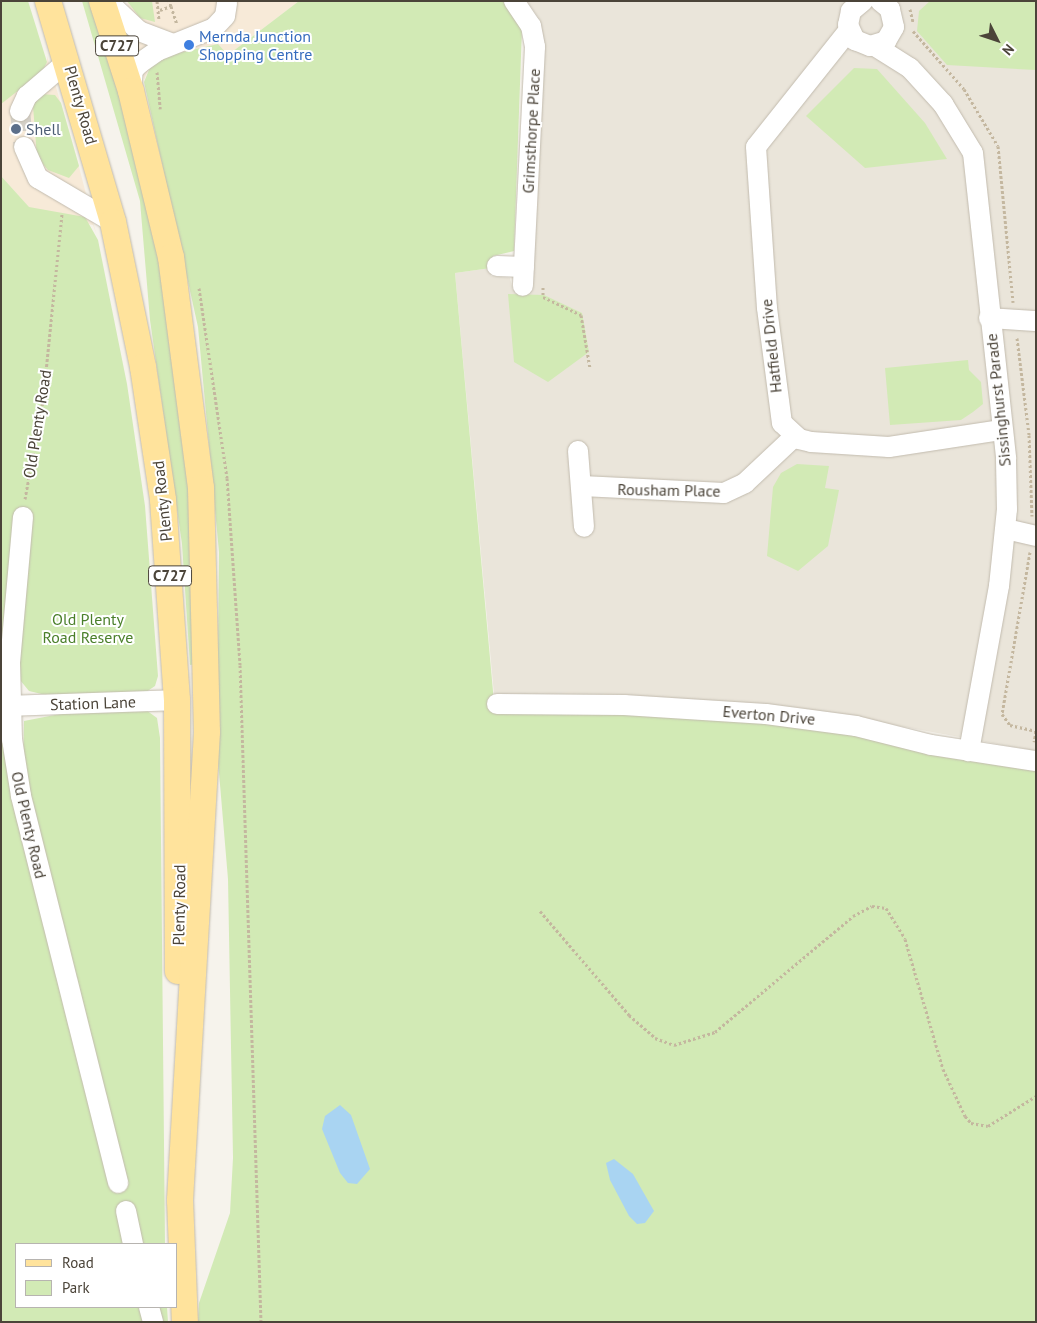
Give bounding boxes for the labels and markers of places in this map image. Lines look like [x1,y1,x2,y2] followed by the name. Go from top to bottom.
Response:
[199,26,312,64] place label: Mernda Junction Shopping Centre
[183,39,195,51] marker: Mernda Junction Shopping Centre
[26,119,61,139] place label: Shell
[10,123,22,135] marker: Shell

